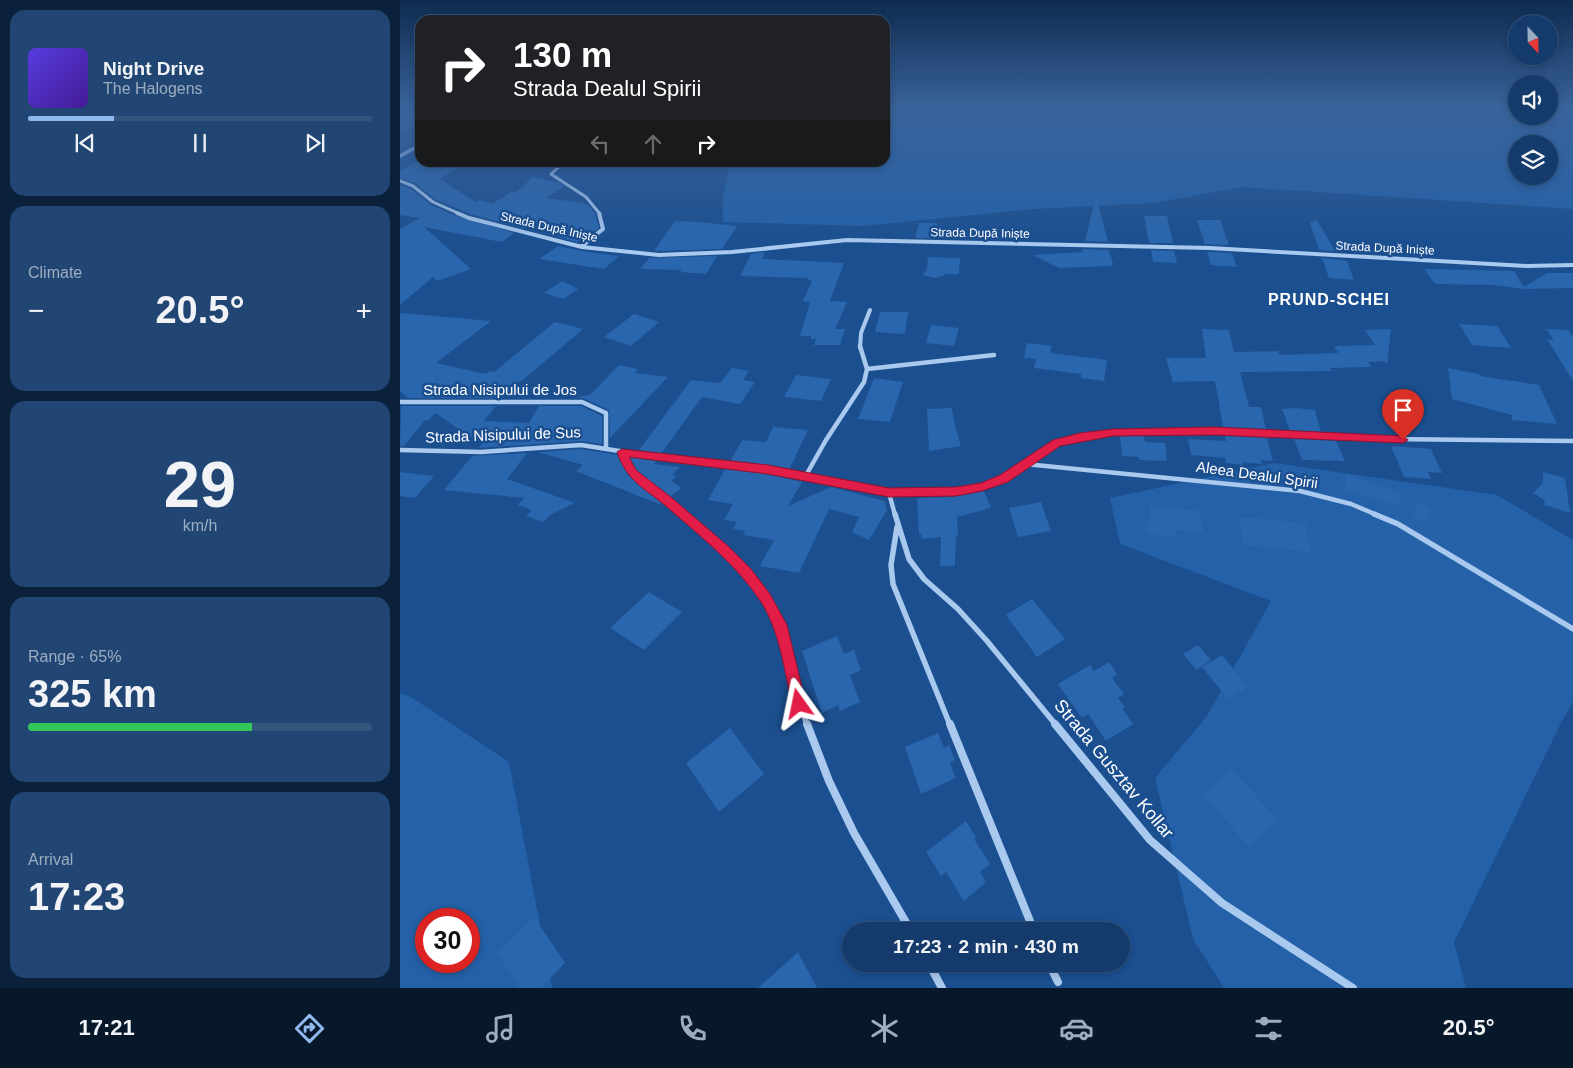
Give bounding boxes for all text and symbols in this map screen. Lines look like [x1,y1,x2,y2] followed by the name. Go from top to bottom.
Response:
[1508,15,1558,65] north arrow
[1508,15,1558,185] map controls
[430,35,495,100] icon: right
[513,35,612,74] text: 130 m
[103,58,204,79] text: Night Drive
[1508,75,1558,125] button: sound
[513,76,701,101] text: Strada Dealul Spirii
[103,80,203,97] text: The Halogens
[71,129,99,157] icon: previous
[186,129,214,157] icon: pause
[301,129,329,157] icon: next
[586,130,614,158] icon: left
[639,130,667,158] icon: ahead
[692,130,720,158] icon: right
[1508,135,1558,185] button: layers
[499,209,599,245] street label: Strada După Iniște
[930,225,1030,241] street label: Strada După Iniște
[1335,238,1435,258] street label: Strada După Iniște
[28,264,82,281] text: Climate
[155,289,245,331] text: 20.5°
[1268,291,1390,308] district label: PRUND-SCHEI
[28,295,44,326] text: −
[356,295,372,326] text: +
[423,381,577,398] street label: Strada Nisipului de Jos
[1382,389,1424,440] pin
[1389,396,1417,424] icon: arrive
[425,423,581,446] street label: Strada Nisipului de Sus
[164,448,236,521] text: 29
[1195,458,1319,491] street label: Aleea Dealul Spirii
[183,517,217,534] text: km/h
[28,648,121,665] text: Range · 65%
[28,673,157,715] text: 325 km
[772,677,824,729] position arrow
[1050,696,1178,842] street label: Strada Gusztav Kollar
[28,851,73,868] text: Arrival
[28,876,125,918] text: 17:23
[415,908,480,973] speed limit sign: 30
[893,936,1079,957] text: 17:23 · 2 min · 430 m
[292,1011,327,1046] icon: directions
[483,1011,518,1046] icon: music
[675,1011,710,1046] icon: phone
[867,1011,902,1046] icon: climate
[1059,1011,1094,1046] icon: car
[1251,1011,1286,1046] icon: filters
[78,1015,135,1040] text: 17:21
[1443,1015,1494,1040] text: 20.5°

